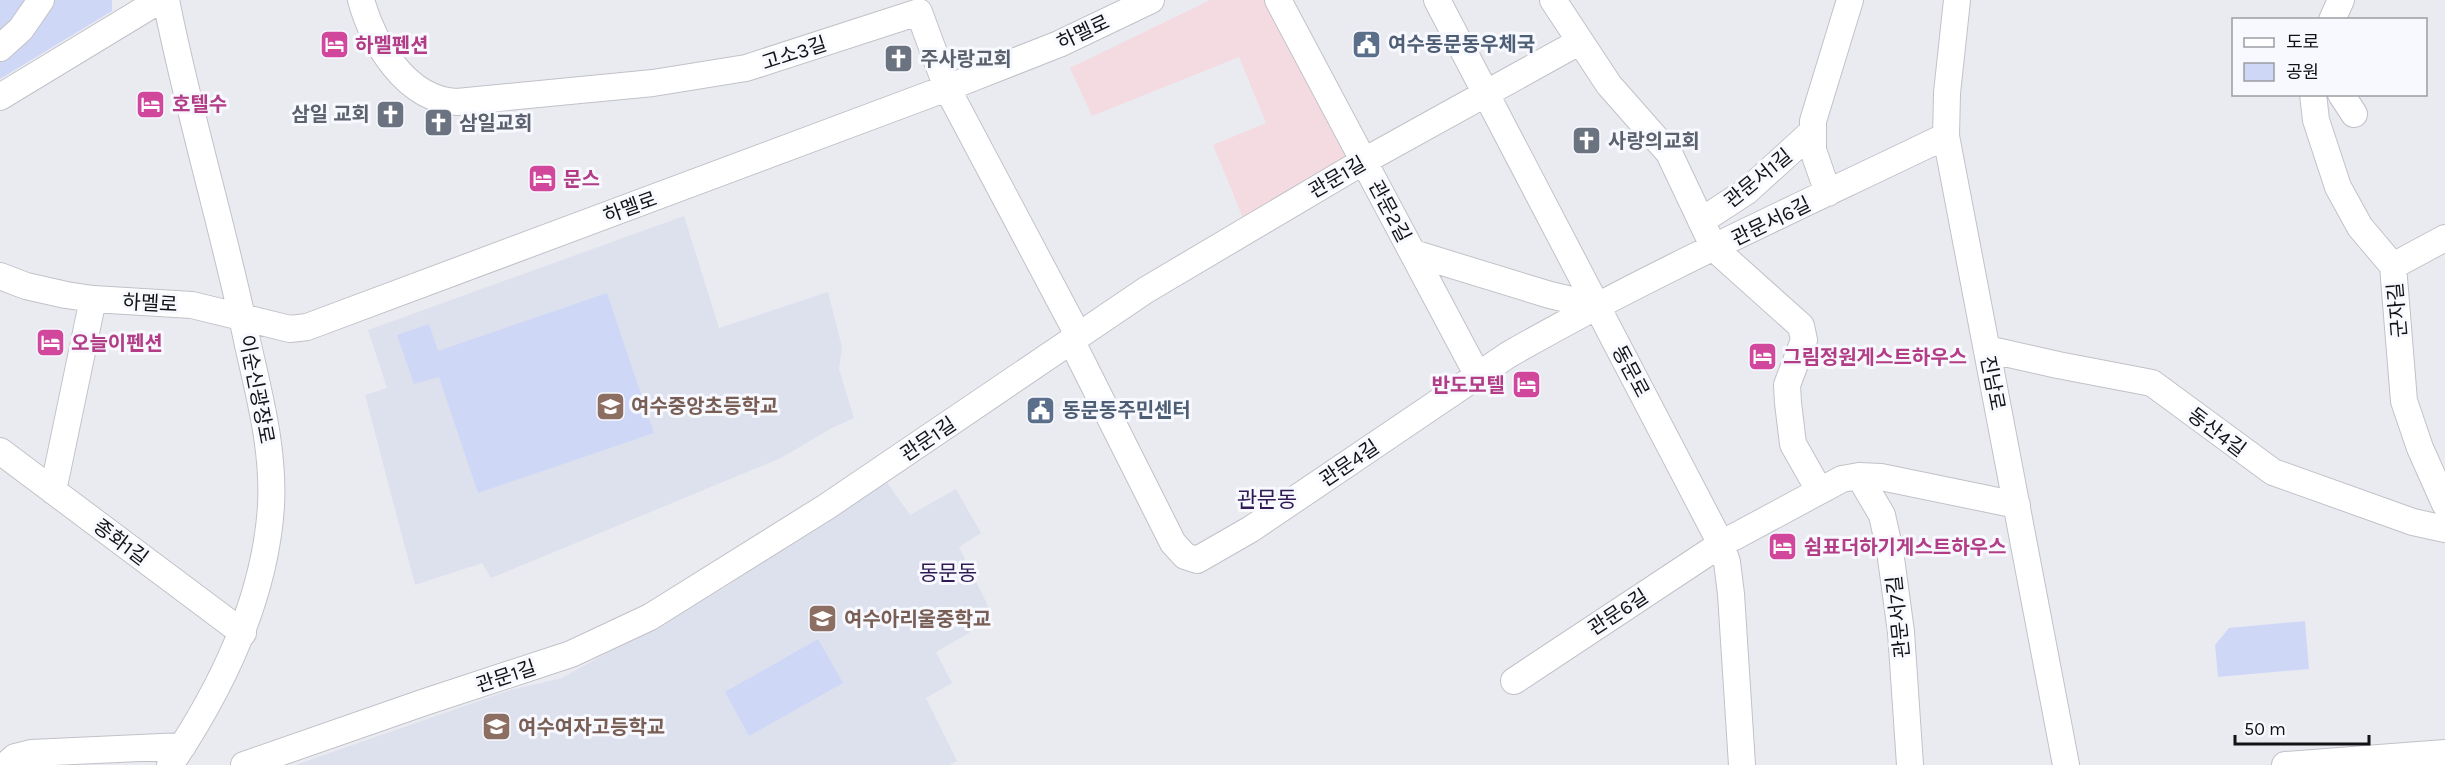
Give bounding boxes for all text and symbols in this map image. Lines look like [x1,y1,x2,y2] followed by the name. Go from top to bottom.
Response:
[1053,10,1113,55] street label: 하멜로
[2232,18,2427,96] legend
[1351,28,1383,60] public building icon: 여수동문동우체국
[318,29,350,61] hotel icon: 하멜펜션
[2286,31,2319,53] text: 도로
[759,32,830,75] street label: 고소3길
[1388,33,1535,56] place label: 여수동문동우체국
[355,34,429,57] place label: 하멜펜션
[883,43,915,75] church icon: 주사랑교회
[920,48,1012,71] place label: 주사랑교회
[2286,61,2319,83] text: 공원
[135,88,167,120] hotel icon: 호텔수
[172,93,227,116] place label: 호텔수
[375,98,407,130] church icon: 삼일 교회
[291,103,370,126] place label: 삼일 교회
[422,107,454,139] church icon: 삼일교회
[459,112,533,135] place label: 삼일교회
[1571,125,1603,157] church icon: 사랑의교회
[1608,130,1700,153] place label: 사랑의교회
[1720,144,1797,213] street label: 관문서1길
[1305,152,1370,203] street label: 관문1길
[526,163,558,195] hotel icon: 문스
[563,168,600,191] place label: 문스
[1364,176,1415,246] street label: 관문2길
[600,187,660,228] street label: 하멜로
[1728,192,1814,250] street label: 관문서6길
[2384,281,2411,338] street label: 군자길
[122,291,178,316] street label: 하멜로
[34,327,66,359] hotel icon: 오늘이펜션
[71,332,163,355] place label: 오늘이펜션
[235,333,278,445] street label: 이순신광장로
[1607,341,1654,401] street label: 동문로
[1746,341,1778,373] hotel icon: 그림정원게스트하우스
[1783,346,1967,369] place label: 그림정원게스트하우스
[1976,354,2009,412] street label: 진남로
[1510,369,1542,401] hotel icon: 반도모텔
[1431,374,1505,397] place label: 반도모텔
[594,390,626,422] school or university icon: 여수중앙초등학교
[1025,394,1057,426] public building icon: 동문동주민센터
[631,395,778,418] place label: 여수중앙초등학교
[1062,399,1191,422] place label: 동문동주민센터
[2183,403,2250,462] street label: 동산4길
[896,413,960,466] street label: 관문1길
[1315,435,1383,492] street label: 관문4길
[1237,487,1297,513] district label: 관문동
[89,515,152,570] street label: 종화1길
[1767,531,1799,563] hotel icon: 쉼표더하기게스트하우스
[1804,536,2006,559] place label: 쉼표더하기게스트하우스
[919,561,977,585] district label: 동문동
[1883,574,1914,659] street label: 관문서7길
[1584,585,1652,640] street label: 관문6길
[807,603,839,635] school or university icon: 여수아리울중학교
[844,608,991,631] place label: 여수아리울중학교
[473,656,539,697] street label: 관문1길
[2235,708,2368,746] scale bar
[481,711,513,743] school or university icon: 여수여자고등학교
[518,716,665,739] place label: 여수여자고등학교
[2244,718,2286,740] text: 50 m

